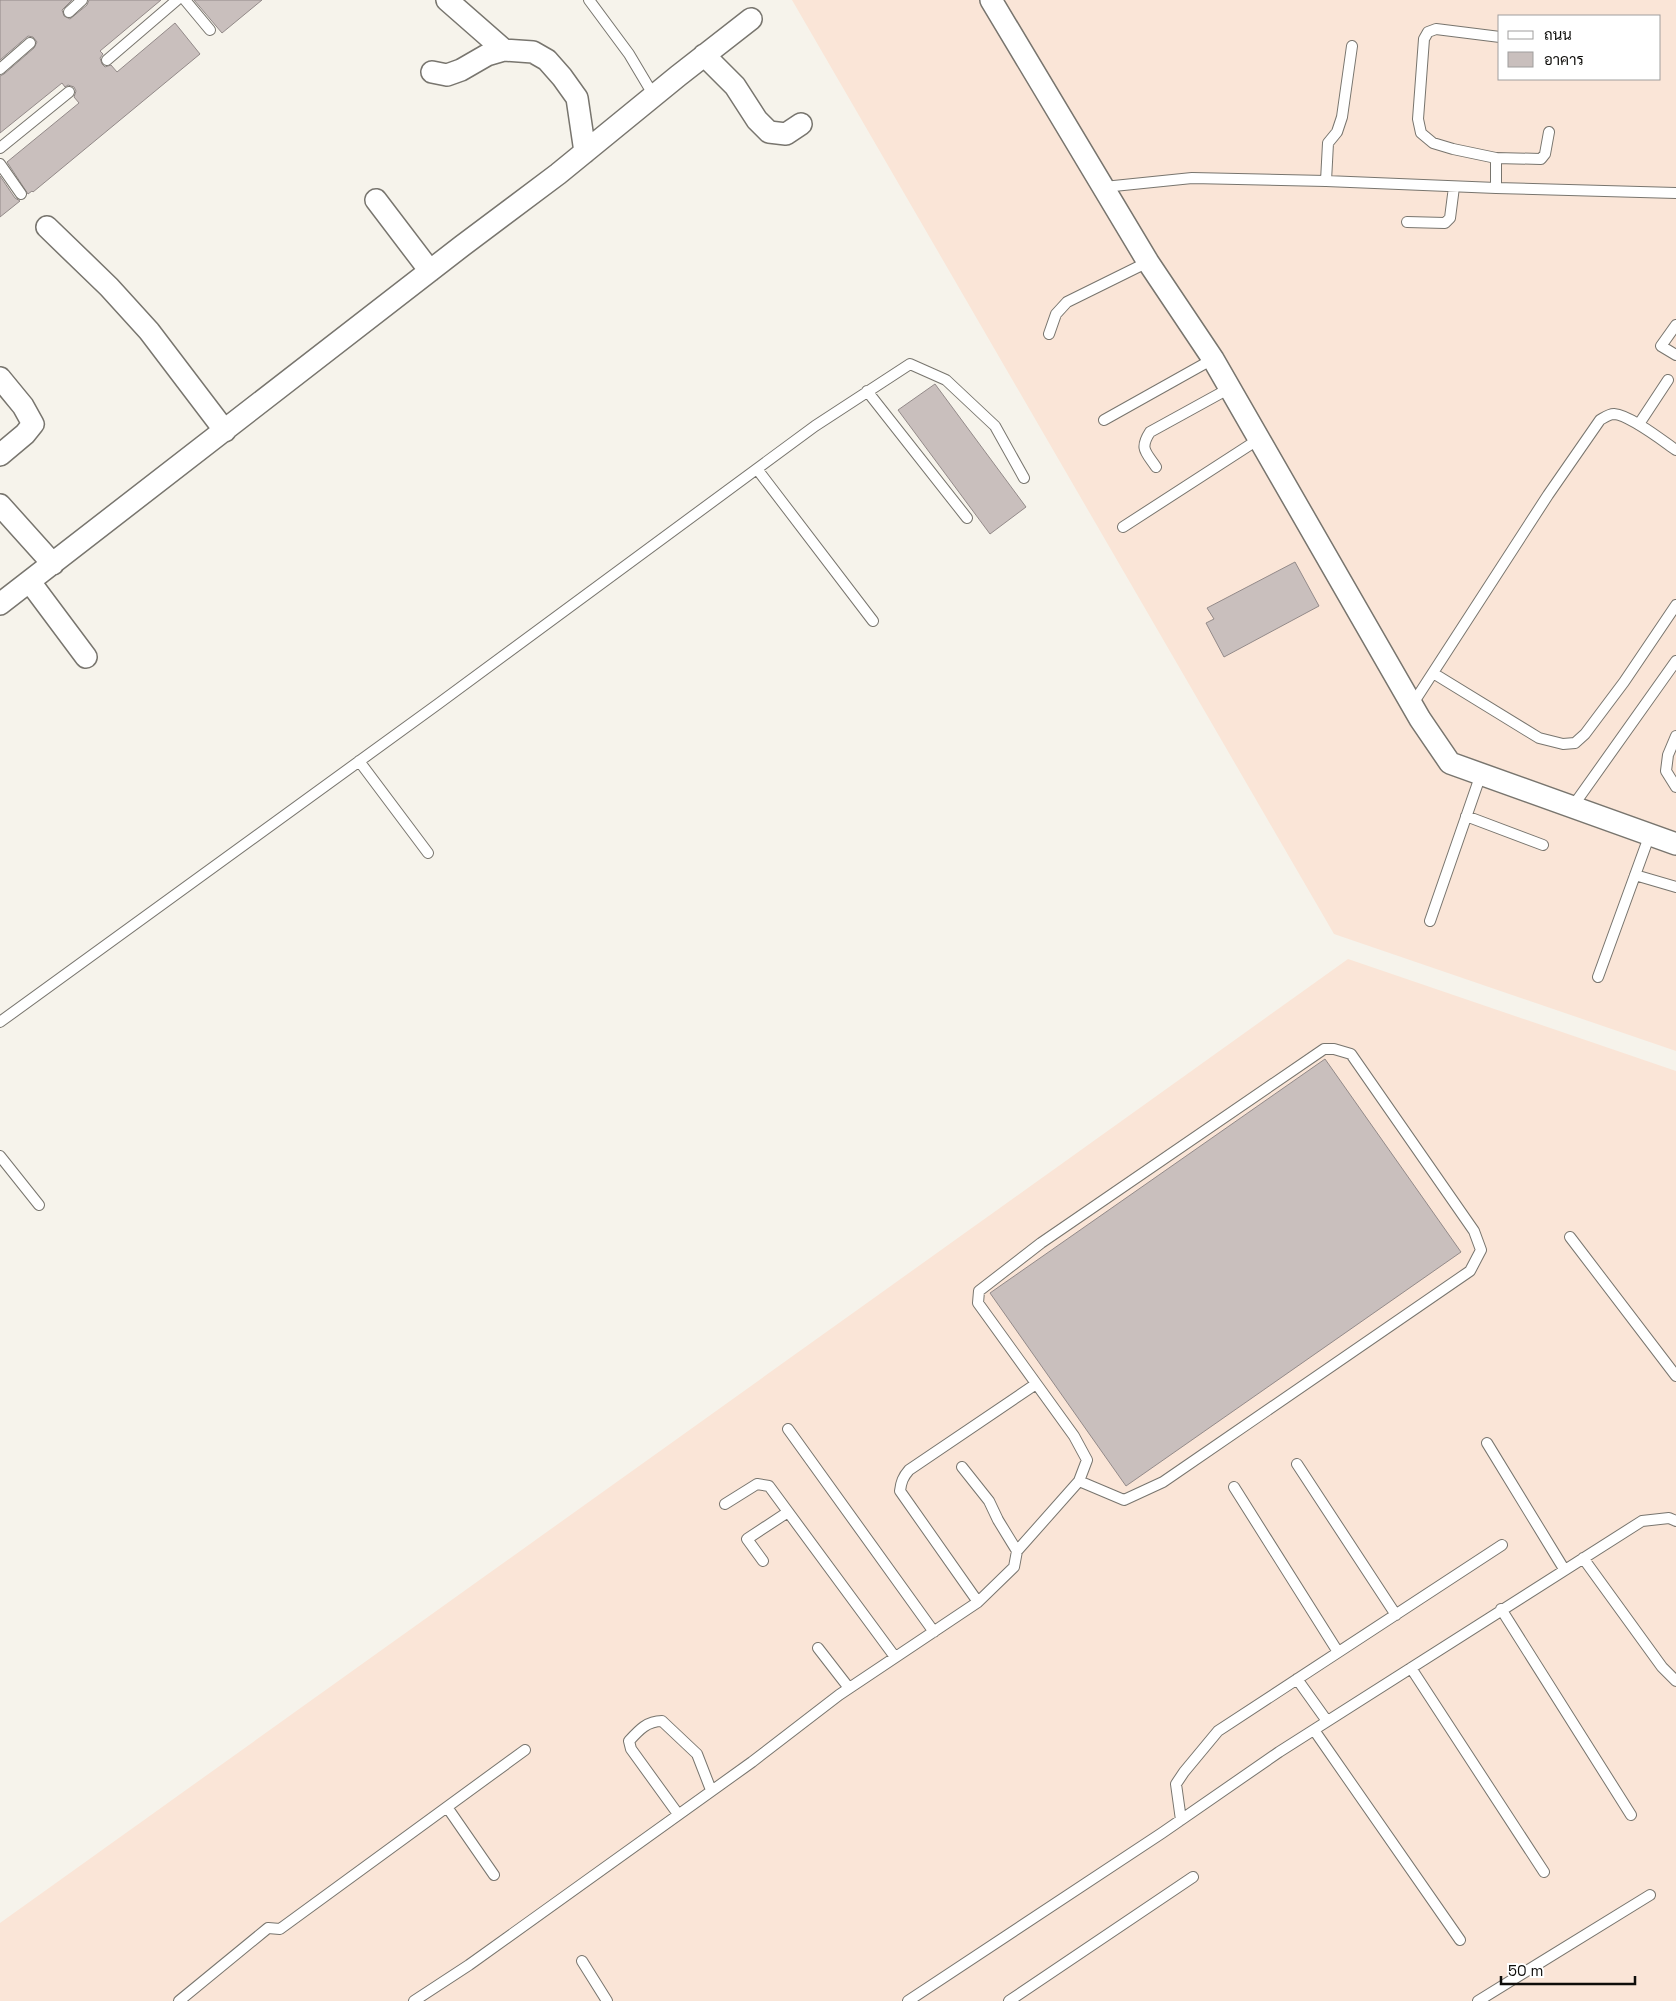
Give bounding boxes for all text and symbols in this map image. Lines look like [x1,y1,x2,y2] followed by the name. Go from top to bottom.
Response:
[1498,15,1661,80] legend
[1544,25,1572,44] text: ถนน
[1544,50,1584,69] text: อาคาร
[1501,1954,1635,1986] scale bar
[1508,1961,1543,1980] text: 50 m

